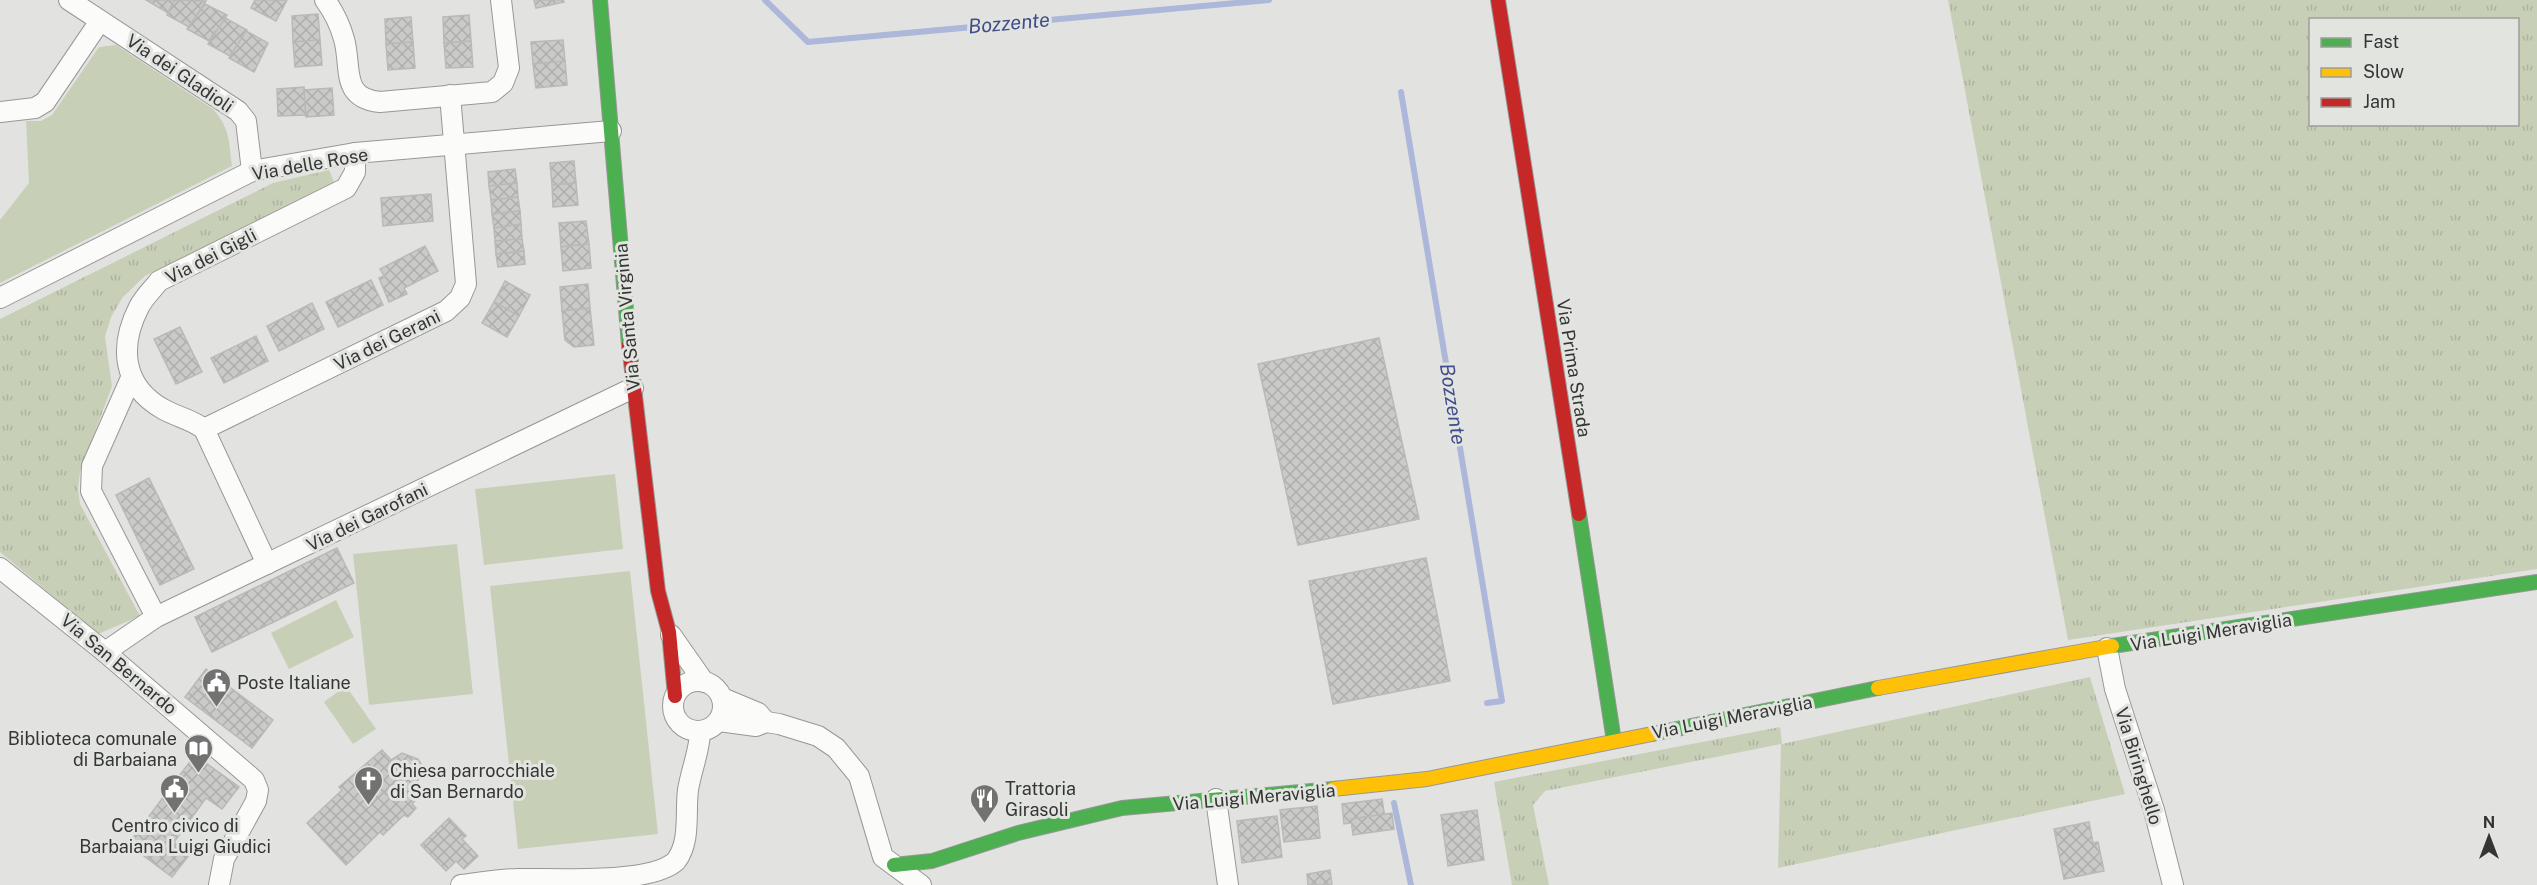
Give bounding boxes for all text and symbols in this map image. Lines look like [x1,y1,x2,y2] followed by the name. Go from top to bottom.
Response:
[967,7,1051,39] water label: Bozzente
[2309,18,2519,126] legend
[123,30,237,116] street label: Via dei Gladioli
[2363,31,2399,52] text: Fast
[2363,61,2404,82] text: Slow
[2363,91,2396,112] text: Jam
[250,143,370,185] street label: Via delle Rose
[162,224,260,288] street label: Via dei Gigli
[610,243,644,391] street label: Via Santa Virginia
[1553,297,1595,439] street label: Via Prima Strada
[331,305,443,375] street label: Via dei Gerani
[1435,362,1471,446] water label: Bozzente
[303,479,431,555] street label: Via dei Garofani
[57,609,181,719] street label: Via San Bernardo
[2129,609,2293,655] street label: Via Luigi Meraviglia
[200,666,232,708] public building icon: Poste Italiane
[237,672,351,693] place label: Poste Italiane
[1650,691,1814,743] street label: Via Luigi Meraviglia
[2111,705,2167,827] street label: Via Biringhello
[8,728,177,770] place label: Biblioteca comunale di Barbaiana
[182,732,214,774] library icon: Biblioteca comunale di Barbaiana
[390,760,555,802] place label: Chiesa parrocchiale di San Bernardo
[353,764,385,806] church icon: Chiesa parrocchiale di San Bernardo
[159,772,191,814] public building icon: Centro civico di Barbaiana Luigi Giudici
[1005,778,1076,820] place label: Trattoria Girasoli
[1172,779,1336,815] street label: Via Luigi Meraviglia
[968,782,1000,824] restaurant icon: Trattoria Girasoli
[2459,807,2519,867] north arrow
[2483,813,2495,832] text: N
[79,815,271,857] place label: Centro civico di Barbaiana Luigi Giudici

